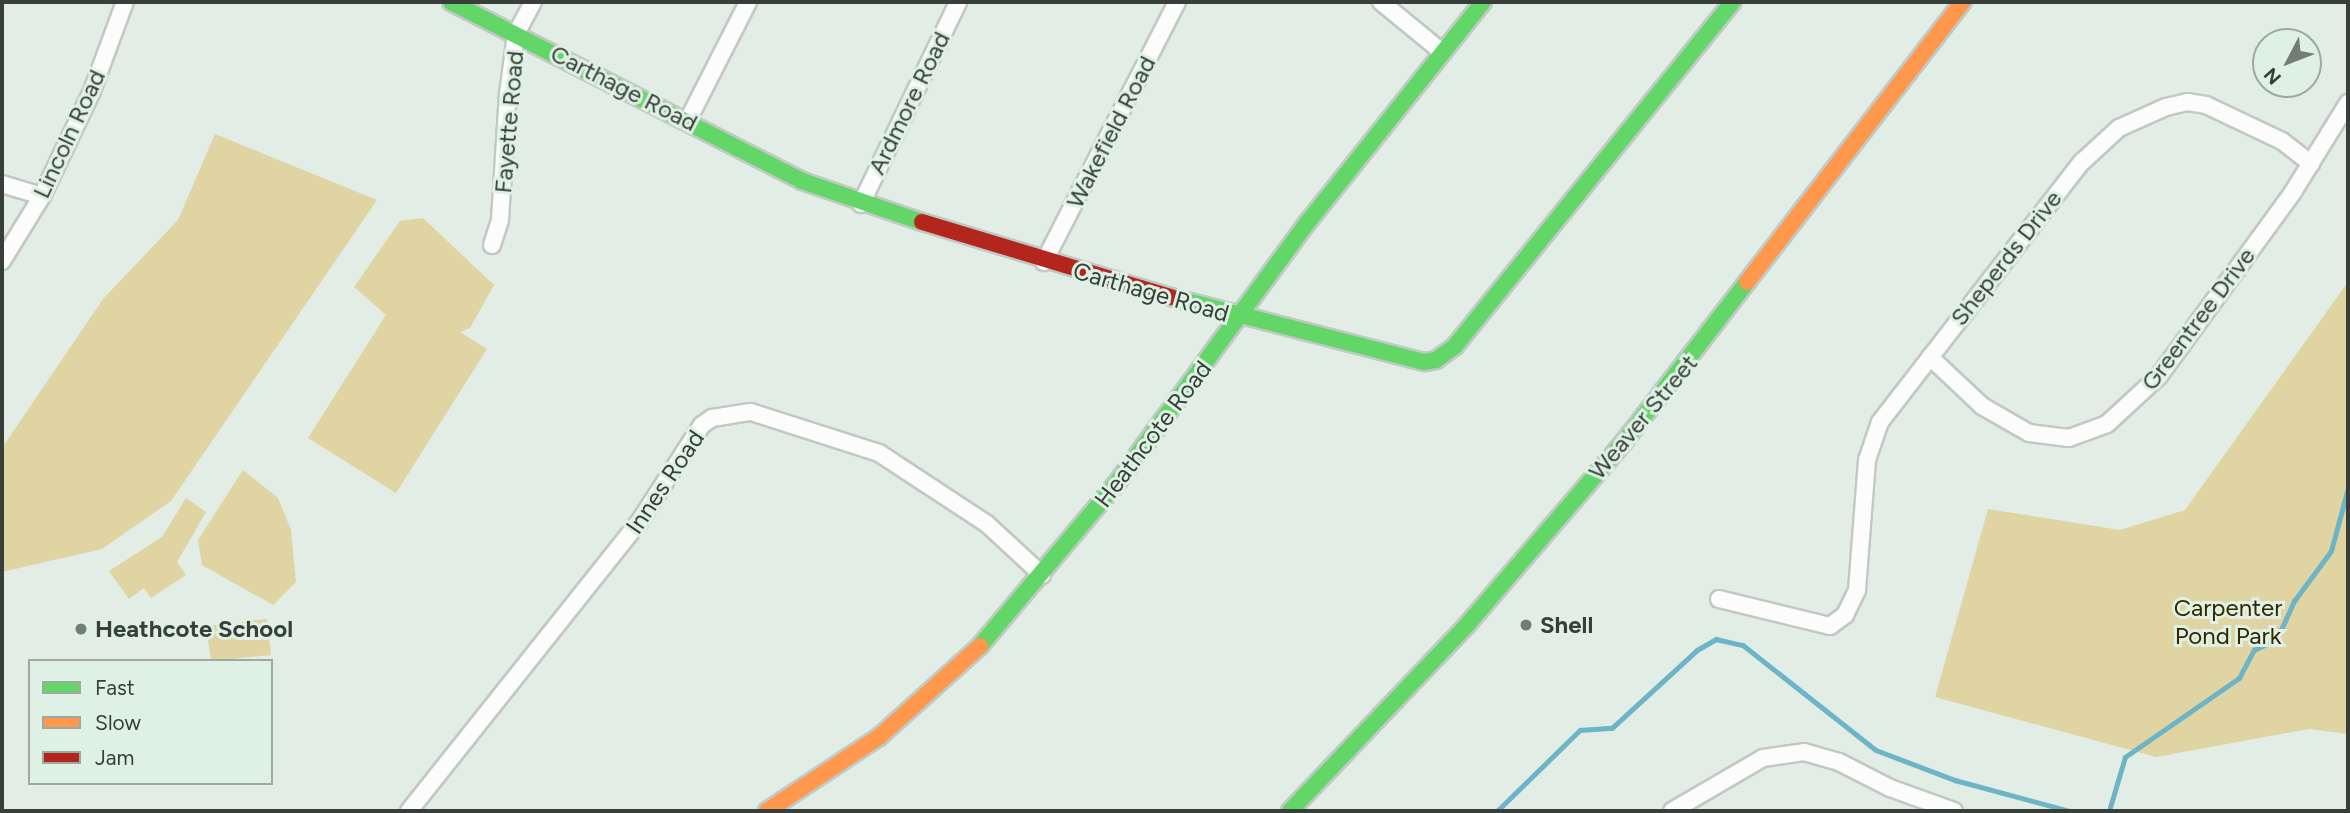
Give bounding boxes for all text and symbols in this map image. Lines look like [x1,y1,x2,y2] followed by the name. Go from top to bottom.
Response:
[862,27,956,179] street label: Ardmore Road
[2252,28,2322,98] north arrow
[546,39,702,137] street label: Carthage Road
[488,50,530,194] street label: Fayette Road
[1060,51,1162,213] street label: Wakefield Road
[2259,63,2286,89] text: N
[27,65,111,203] street label: Lincoln Road
[1944,185,2068,331] street label: Sheperds Drive
[2135,242,2261,396] street label: Greentree Drive
[1070,256,1232,328] street label: Carthage Road
[1583,349,1703,485] street label: Weaver Street
[1089,355,1217,513] street label: Heathcote Road
[620,425,710,539] street label: Innes Road
[2174,594,2282,650] park label: Carpenter Pond Park
[1540,611,1593,639] place label: Shell
[95,615,293,643] place label: Heathcote School
[1518,617,1534,633] marker: Shell
[73,621,89,637] marker: Heathcote School
[28,659,273,785] legend
[95,675,135,700] text: Fast
[95,710,141,735] text: Slow
[95,745,134,770] text: Jam

